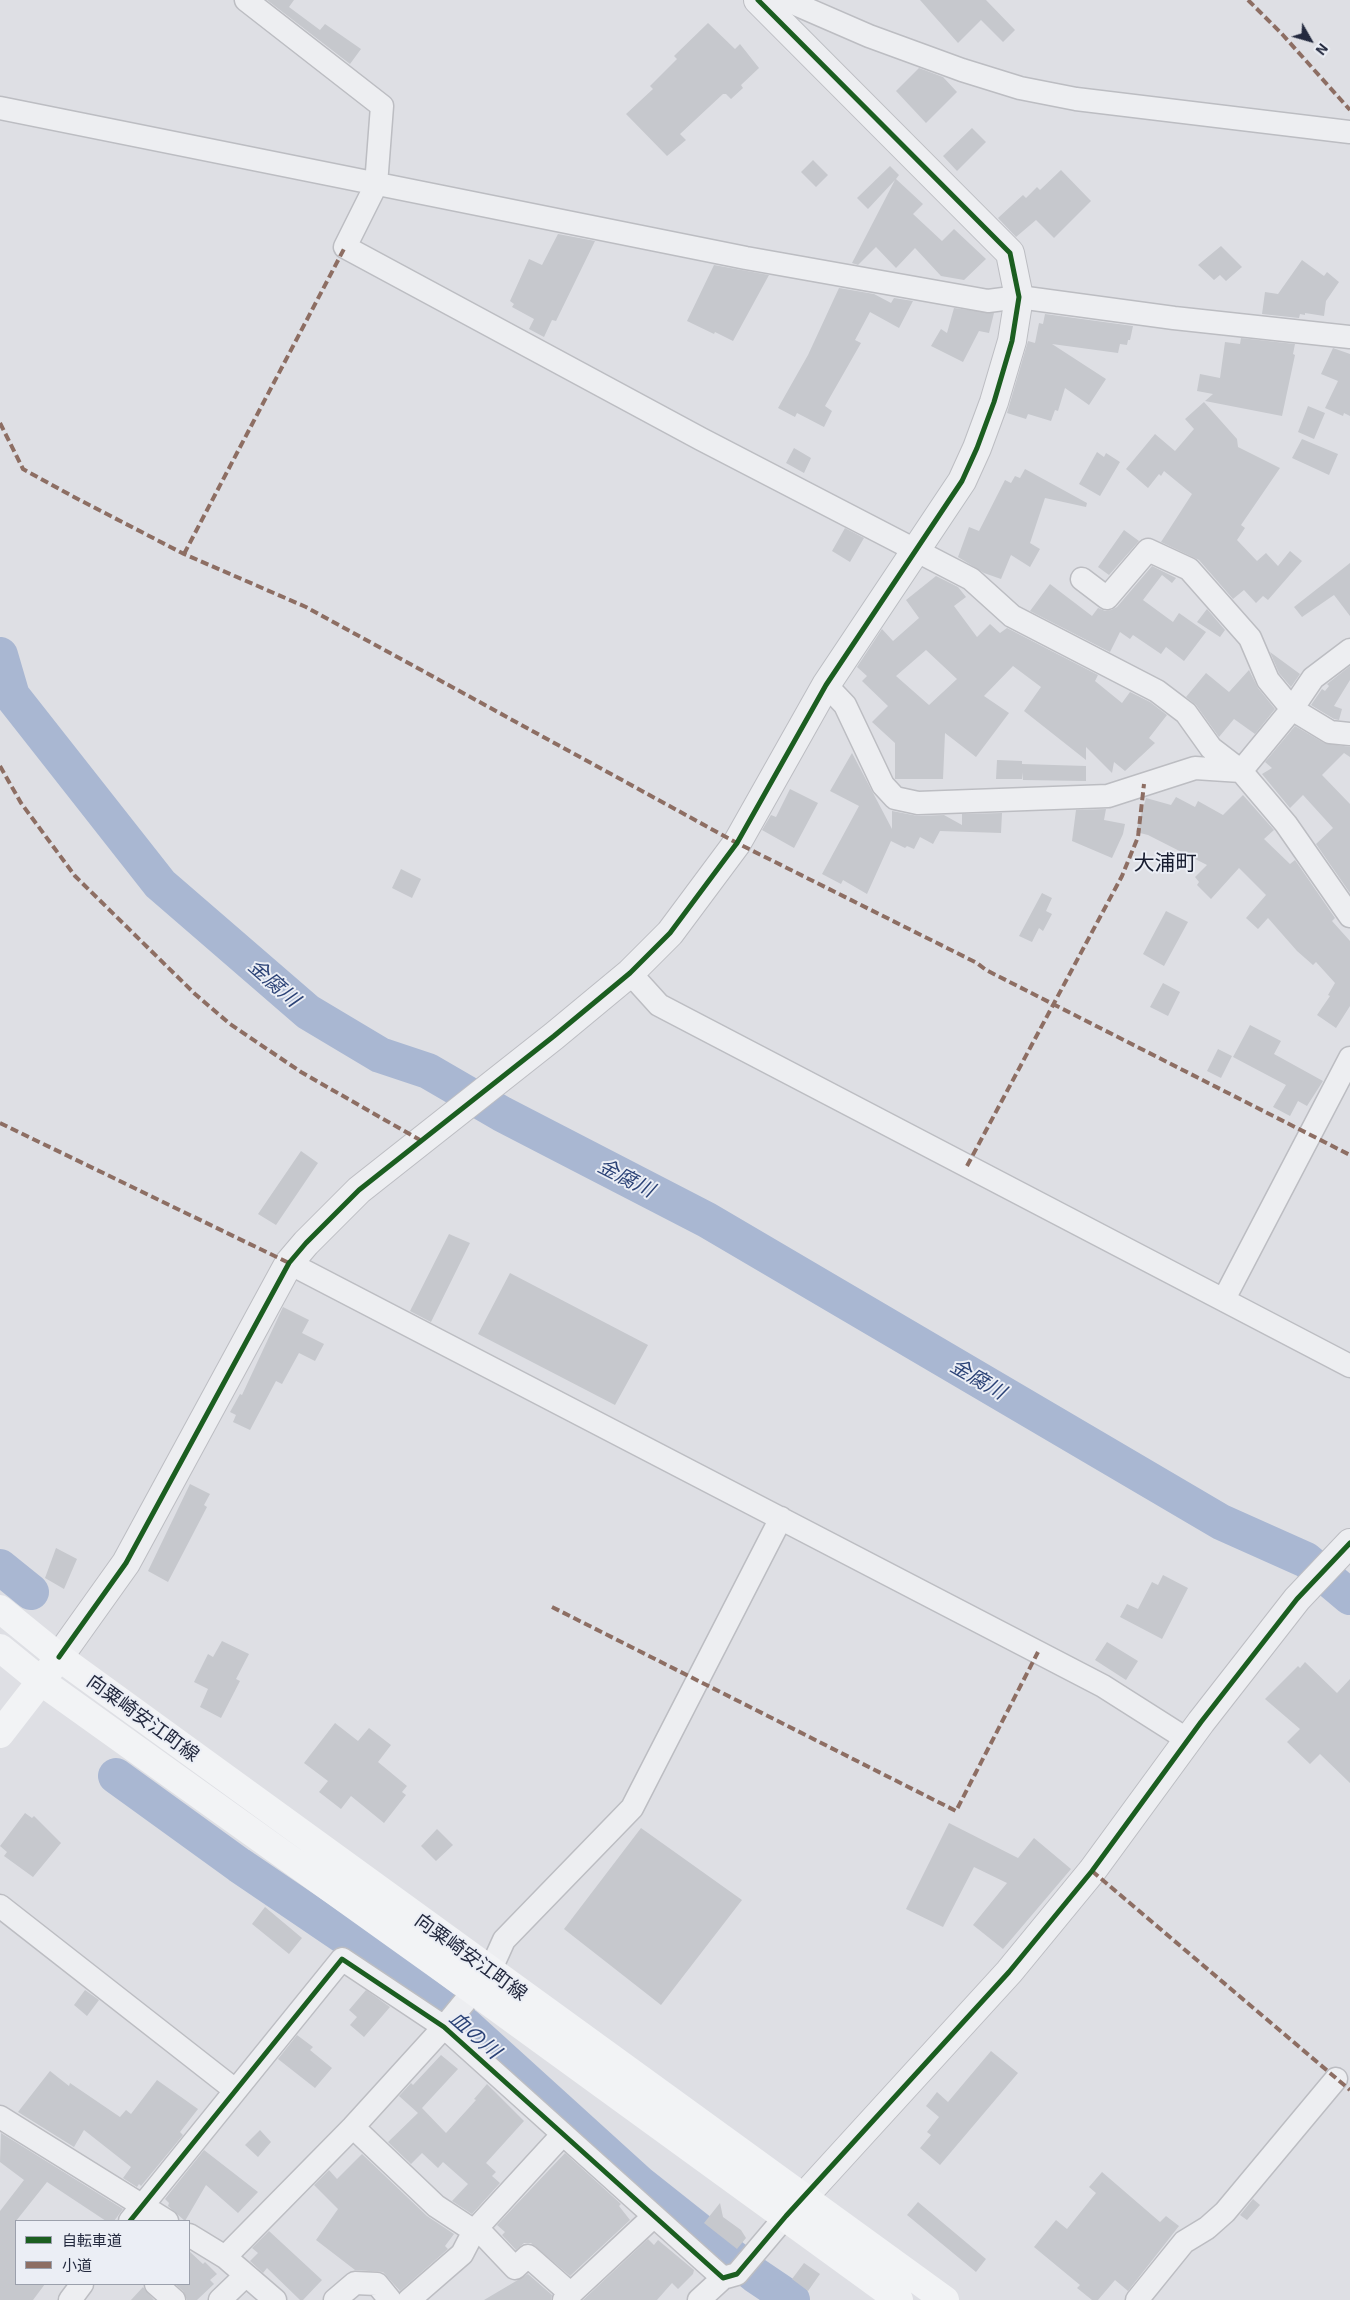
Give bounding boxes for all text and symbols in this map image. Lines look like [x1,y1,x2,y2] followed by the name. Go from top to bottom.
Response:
[1285,15,1335,65] north arrow
[1312,40,1332,59] text: N
[1134,850,1196,876] district label: 大浦町
[243,954,305,1012] water label: 金腐川
[594,1154,658,1202] water label: 金腐川
[946,1354,1010,1404] water label: 金腐川
[82,1670,204,1766] street label: 向粟崎安江町線
[410,1909,532,2005] street label: 向粟崎安江町線
[444,2006,506,2064] water label: 血の川
[15,2220,190,2285] legend
[62,2231,122,2249] text: 自転車道
[62,2256,92,2274] text: 小道

